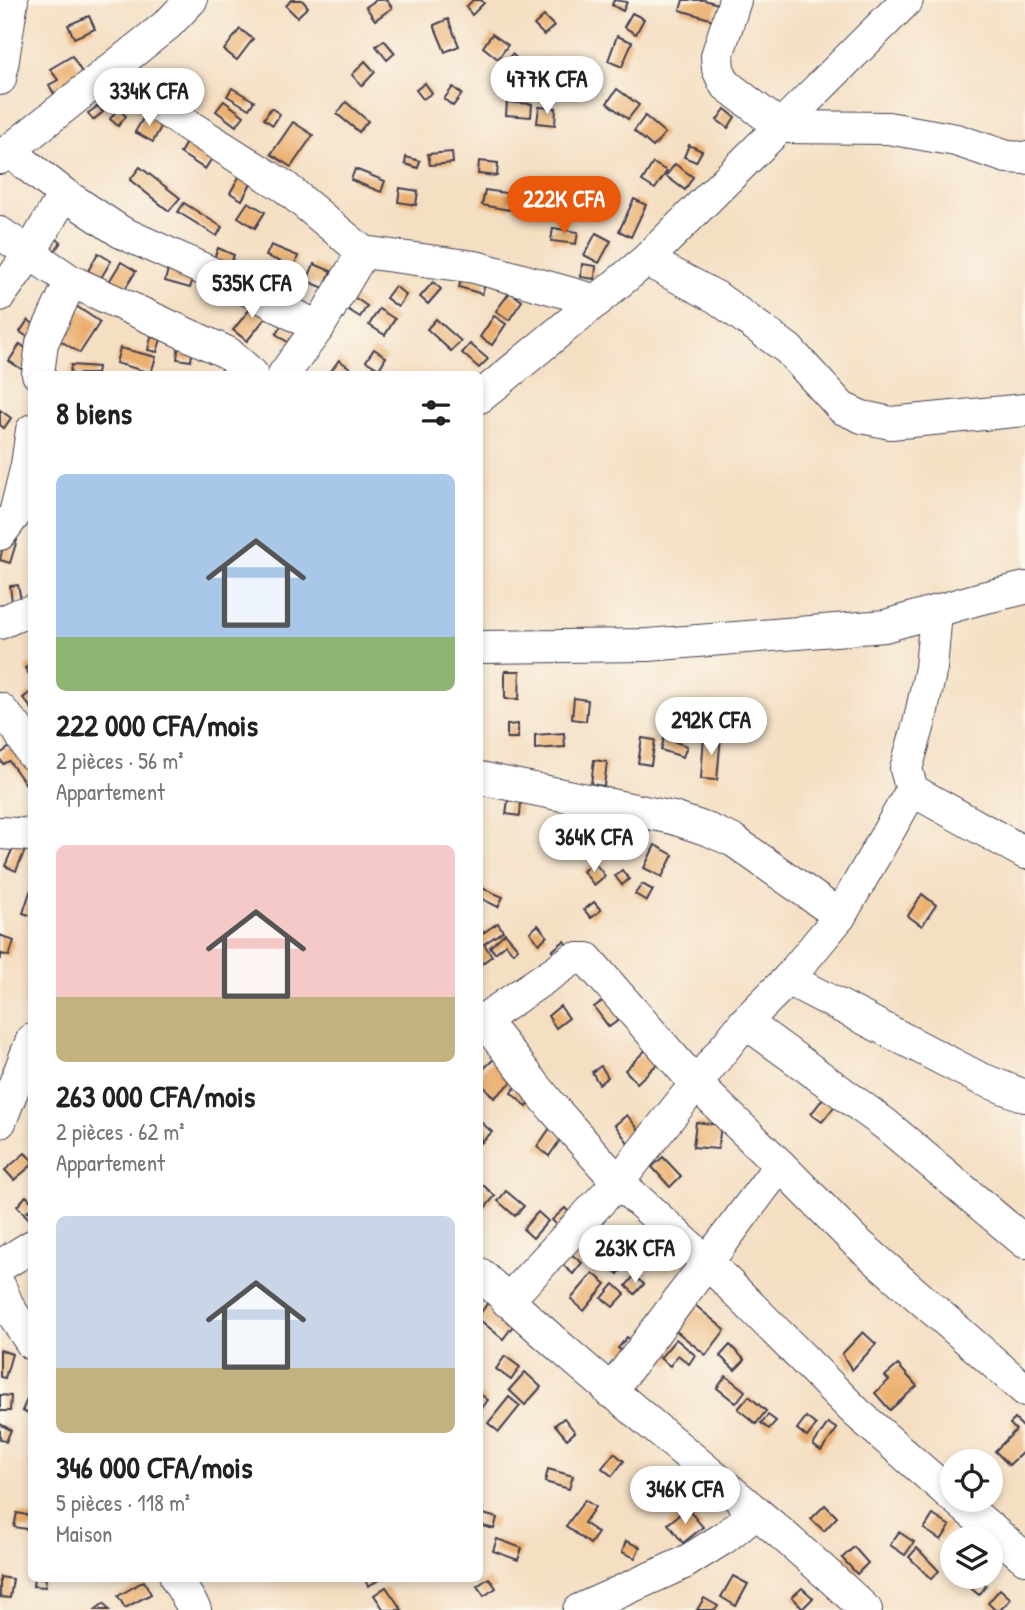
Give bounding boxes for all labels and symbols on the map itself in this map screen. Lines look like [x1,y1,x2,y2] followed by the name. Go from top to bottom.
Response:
[475,57,619,116] pin: 477K CFA
[77,68,221,128] pin: 334K CFA
[492,176,636,236] pin: 222K CFA
[180,260,324,320] pin: 535K CFA
[639,698,783,757] pin: 292K CFA
[522,814,666,874] pin: 364K CFA
[563,1226,707,1285] pin: 263K CFA
[613,1466,757,1526] pin: 346K CFA

